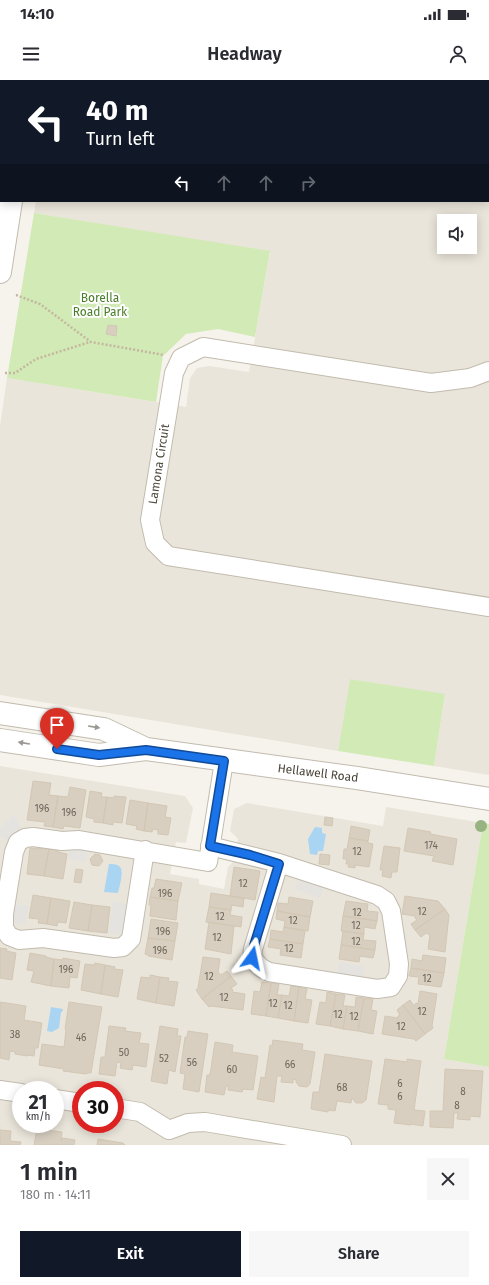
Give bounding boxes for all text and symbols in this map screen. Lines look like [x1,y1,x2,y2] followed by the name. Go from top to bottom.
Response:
[20,5,54,23] text: 14:10
[20,43,42,65] icon: menu
[207,43,282,65] text: Headway
[447,43,469,65] icon: person
[86,94,149,127] text: 40 m
[20,96,72,148] icon: left
[86,128,155,150] text: Turn left
[171,172,193,194] icon: left
[213,172,235,194] icon: ahead
[255,172,277,194] icon: ahead
[297,172,319,194] icon: right
[437,214,477,254] map controls
[437,214,477,254] button: sound
[73,291,128,319] park label: Borella Road Park
[146,422,172,505] street label: Lamona Circuit
[40,708,74,749] pin
[46,714,68,736] icon: arrive
[88,725,100,731] one-way arrow
[18,740,30,746] one-way arrow
[277,761,359,785] street label: Hellawell Road
[35,803,49,815] house number: 196
[62,807,76,819] house number: 196
[424,840,439,852] house number: 174
[352,846,362,858] house number: 12
[238,878,248,890] house number: 12
[158,888,172,900] house number: 196
[417,906,427,918] house number: 12
[352,907,362,919] house number: 12
[215,911,225,923] house number: 12
[288,915,298,927] house number: 12
[351,920,361,932] house number: 12
[156,926,170,938] house number: 196
[212,932,222,944] house number: 12
[351,936,361,948] house number: 12
[231,937,273,979] position arrow
[284,943,294,955] house number: 12
[153,945,167,957] house number: 196
[59,964,73,976] house number: 196
[204,971,214,983] house number: 12
[422,973,432,985] house number: 12
[219,992,229,1004] house number: 12
[268,998,278,1010] house number: 12
[283,1000,293,1012] house number: 12
[417,1006,427,1018] house number: 12
[333,1009,343,1021] house number: 12
[349,1011,359,1023] house number: 12
[396,1021,406,1033] house number: 12
[10,1029,21,1041] house number: 38
[76,1032,86,1044] house number: 46
[119,1047,130,1059] house number: 50
[159,1053,169,1065] house number: 52
[187,1057,197,1069] house number: 56
[285,1059,295,1071] house number: 66
[227,1064,238,1076] house number: 60
[397,1078,403,1090] house number: 6
[72,1081,124,1133] speed limit sign: 30
[337,1082,348,1094] house number: 68
[460,1086,466,1098] house number: 8
[28,1090,48,1114] text: 21
[397,1091,403,1103] house number: 6
[454,1100,460,1112] house number: 8
[26,1111,50,1123] text: km/h
[20,1158,78,1186] text: 1 min
[427,1158,469,1200] button: close
[20,1187,91,1202] text: 180 m · 14:11
[20,1231,241,1277] button: Exit
[249,1231,469,1277] button: Share

